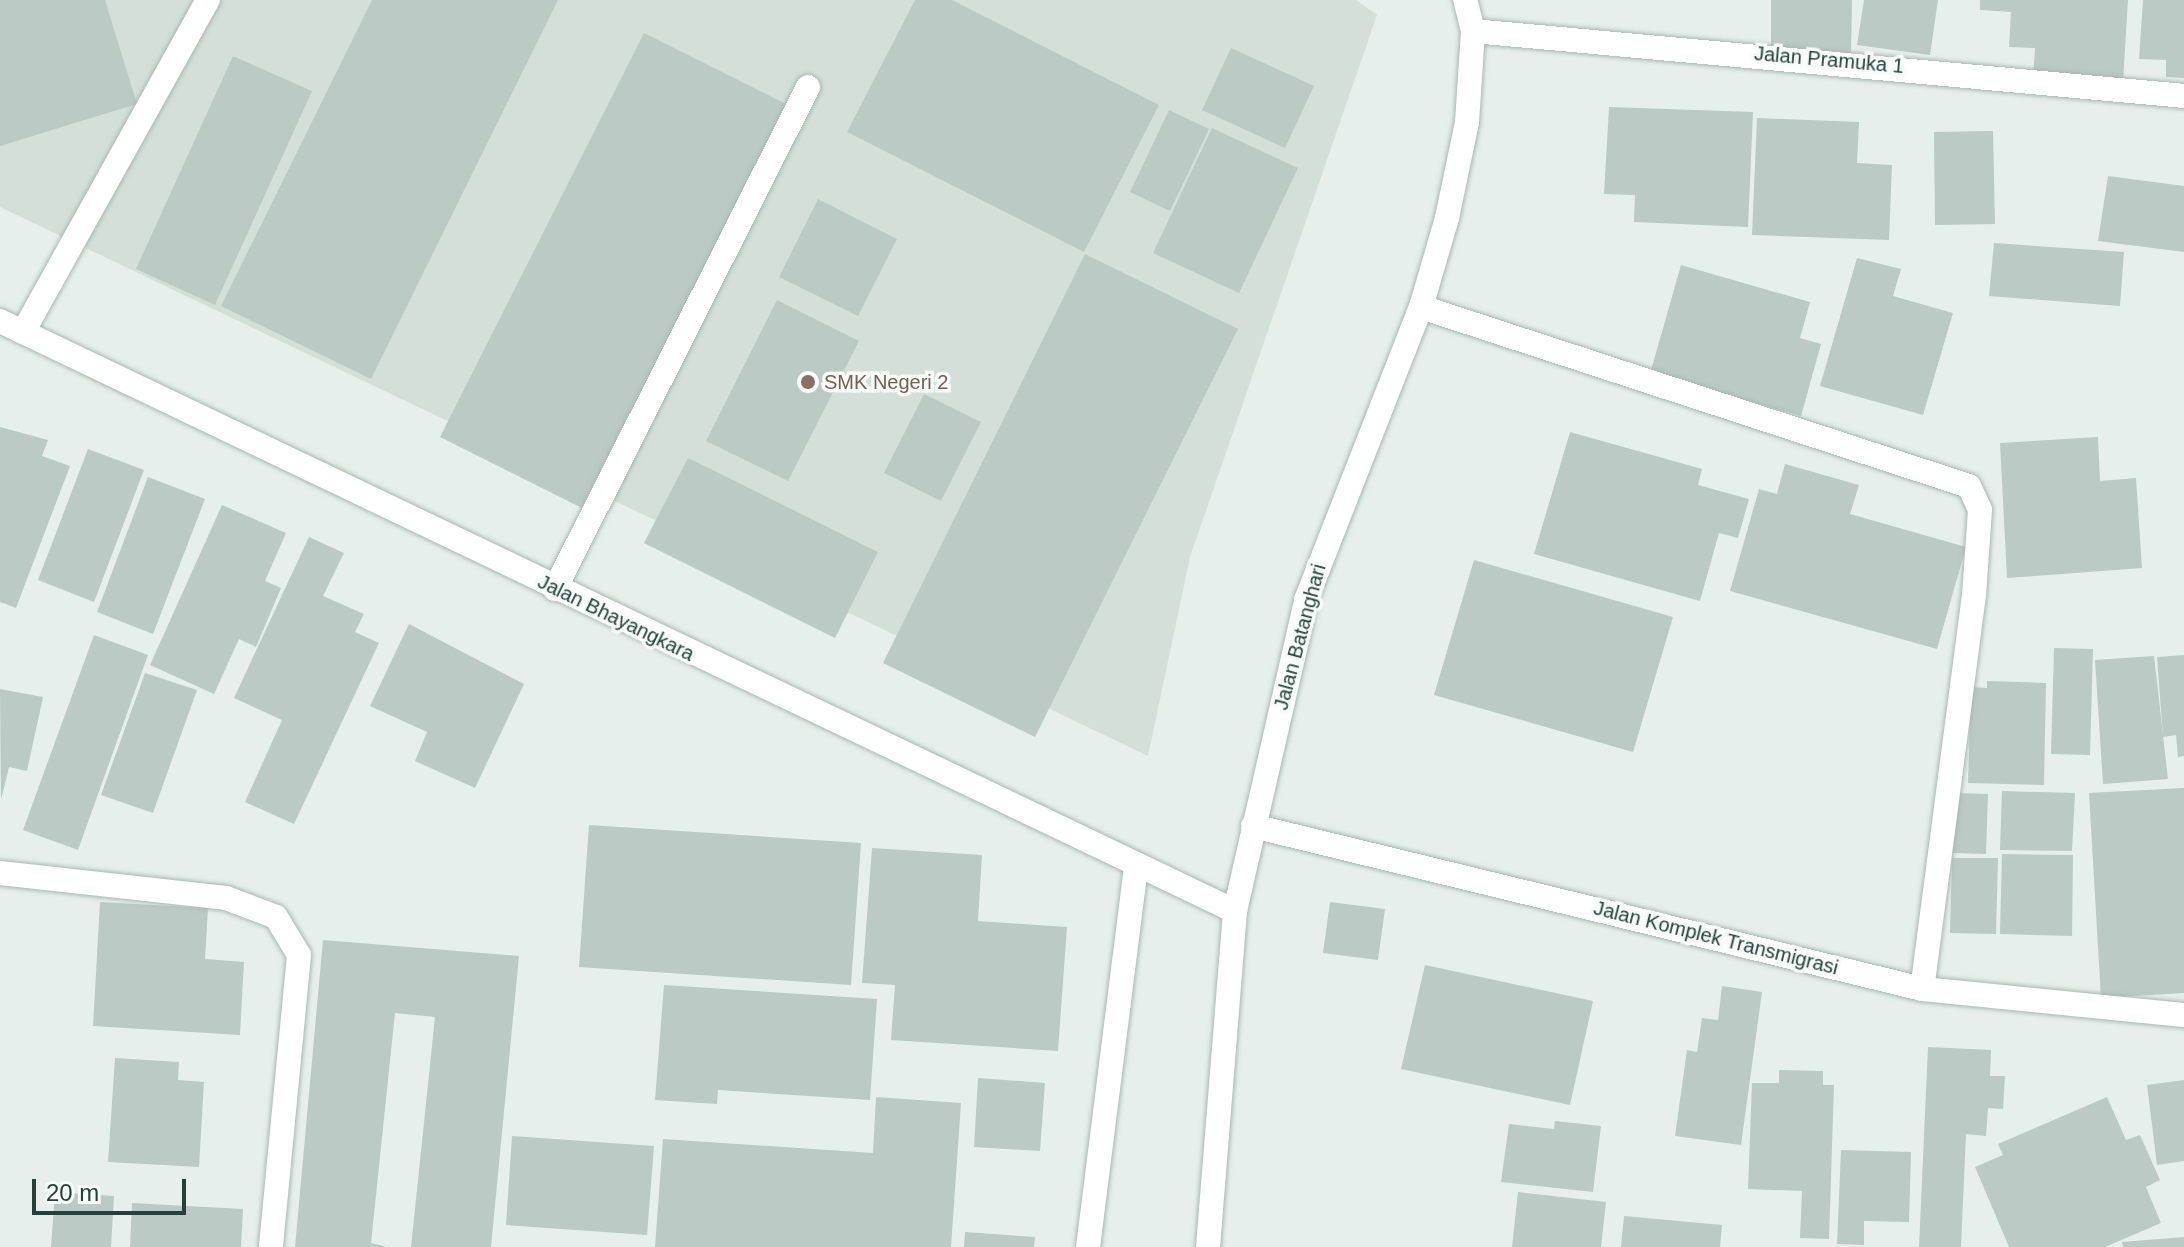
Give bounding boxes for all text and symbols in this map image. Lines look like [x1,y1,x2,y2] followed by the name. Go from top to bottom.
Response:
[1753,42,1905,78] street label: Jalan Pramuka 1
[824,370,948,394] place label: SMK Negeri 2
[799,373,817,391] marker: SMK Negeri 2
[1269,561,1331,713] street label: Jalan Batanghari
[534,570,698,666] street label: Jalan Bhayangkara
[1591,896,1841,980] street label: Jalan Komplek Transmigrasi
[36,1163,190,1213] scale bar
[46,1179,99,1206] text: 20 m

